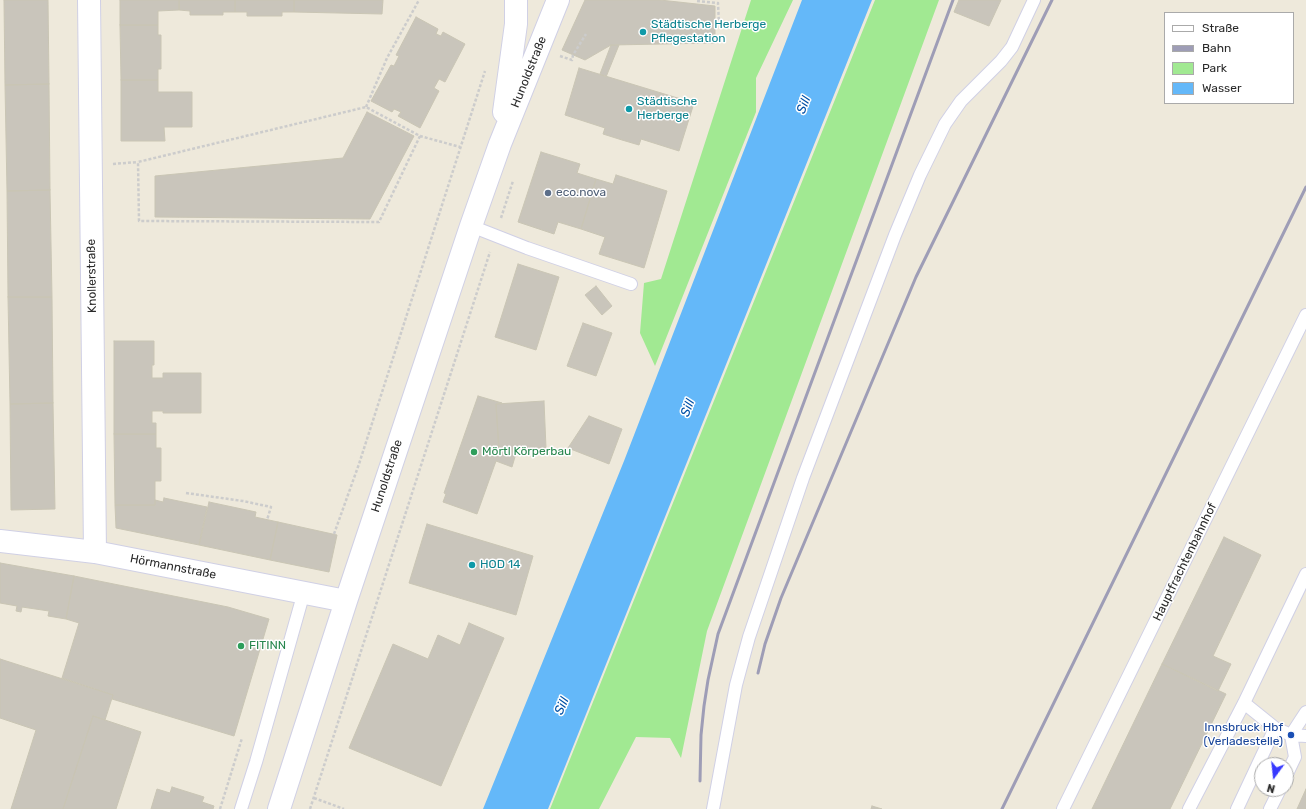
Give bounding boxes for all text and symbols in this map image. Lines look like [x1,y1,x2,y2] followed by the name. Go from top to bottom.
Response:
[1164,12,1294,104] legend
[651,18,766,46] place label: Städtische Herberge Pflegestation
[1202,21,1239,35] text: Straße
[638,27,648,37] marker: Städtische Herberge Pflegestation
[508,34,550,110] street label: Hunoldstraße
[1202,41,1231,55] text: Bahn
[1202,61,1227,75] text: Park
[1202,81,1242,95] text: Wasser
[794,94,814,116] water label: Sill
[637,95,697,123] place label: Städtische Herberge
[624,104,634,114] marker: Städtische Herberge
[556,186,606,200] place label: eco.nova
[543,188,553,198] marker: eco.nova
[84,239,100,313] street label: Knollerstraße
[678,397,698,419] water label: Sill
[368,438,406,514] street label: Hunoldstraße
[482,445,571,459] place label: Mörtl Körperbau
[469,447,479,457] marker: Mörtl Körperbau
[1150,501,1220,623] street label: Hauptfrachtenbahnhof
[129,552,217,582] street label: Hörmannstraße
[480,558,520,572] place label: HOD 14
[467,560,477,570] marker: HOD 14
[249,639,286,653] place label: FITINN
[236,641,246,651] marker: FITINN
[551,695,573,717] water label: Sill
[1203,721,1283,749] place label: Innsbruck Hbf (Verladestelle)
[1286,730,1296,740] marker: Innsbruck Hbf (Verladestelle)
[1254,757,1294,797] north arrow
[1266,781,1277,795] text: N

